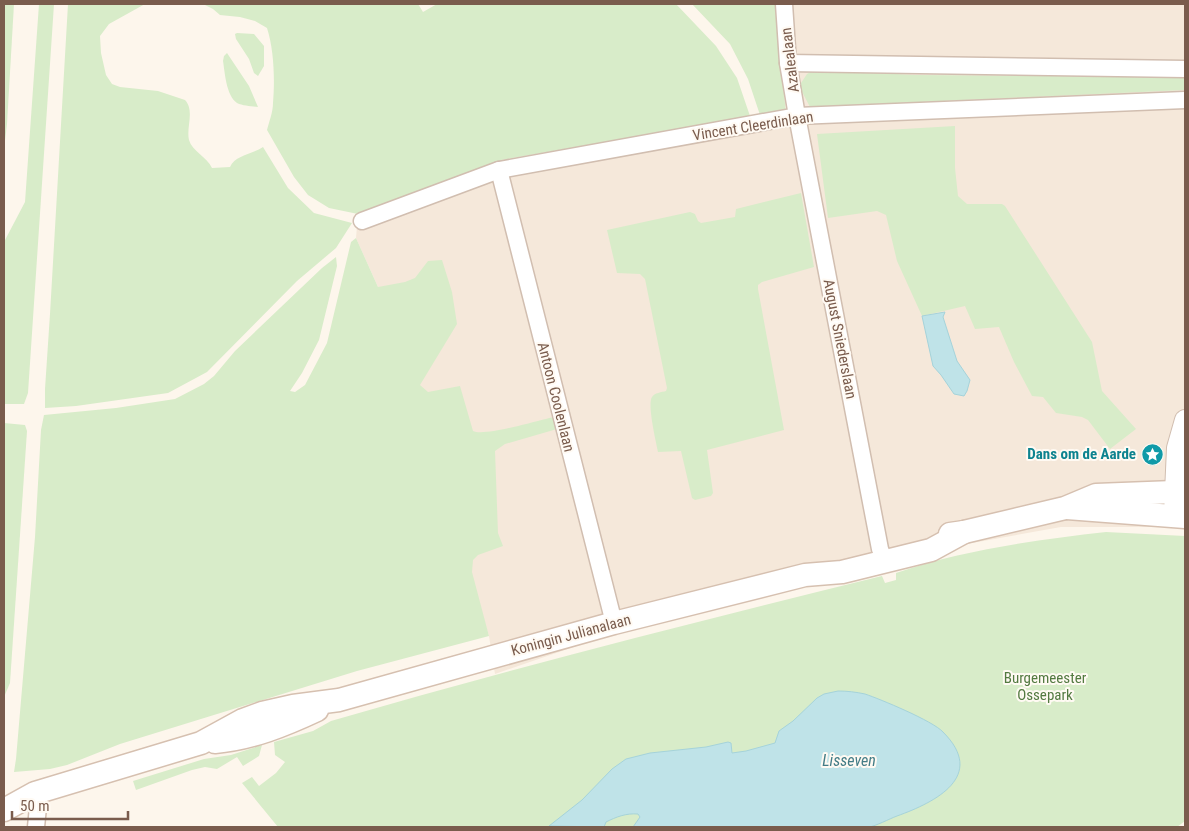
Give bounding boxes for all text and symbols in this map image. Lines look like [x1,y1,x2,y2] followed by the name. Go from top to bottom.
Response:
[777,27,803,93] street label: Azalealaan
[691,108,815,144] street label: Vincent Cleerdinlaan
[820,278,860,400] street label: August Sniederslaan
[534,340,578,454] street label: Antoon Coolenlaan
[1140,442,1164,466] place icon: Dans om de Aarde
[1027,445,1136,463] place label: Dans om de Aarde
[509,610,633,660] street label: Koningin Julianalaan
[1004,669,1087,704] park label: Burgemeester Ossepark
[822,751,876,770] water label: Lisseven
[12,788,129,820] scale bar
[20,797,50,815] text: 50 m

